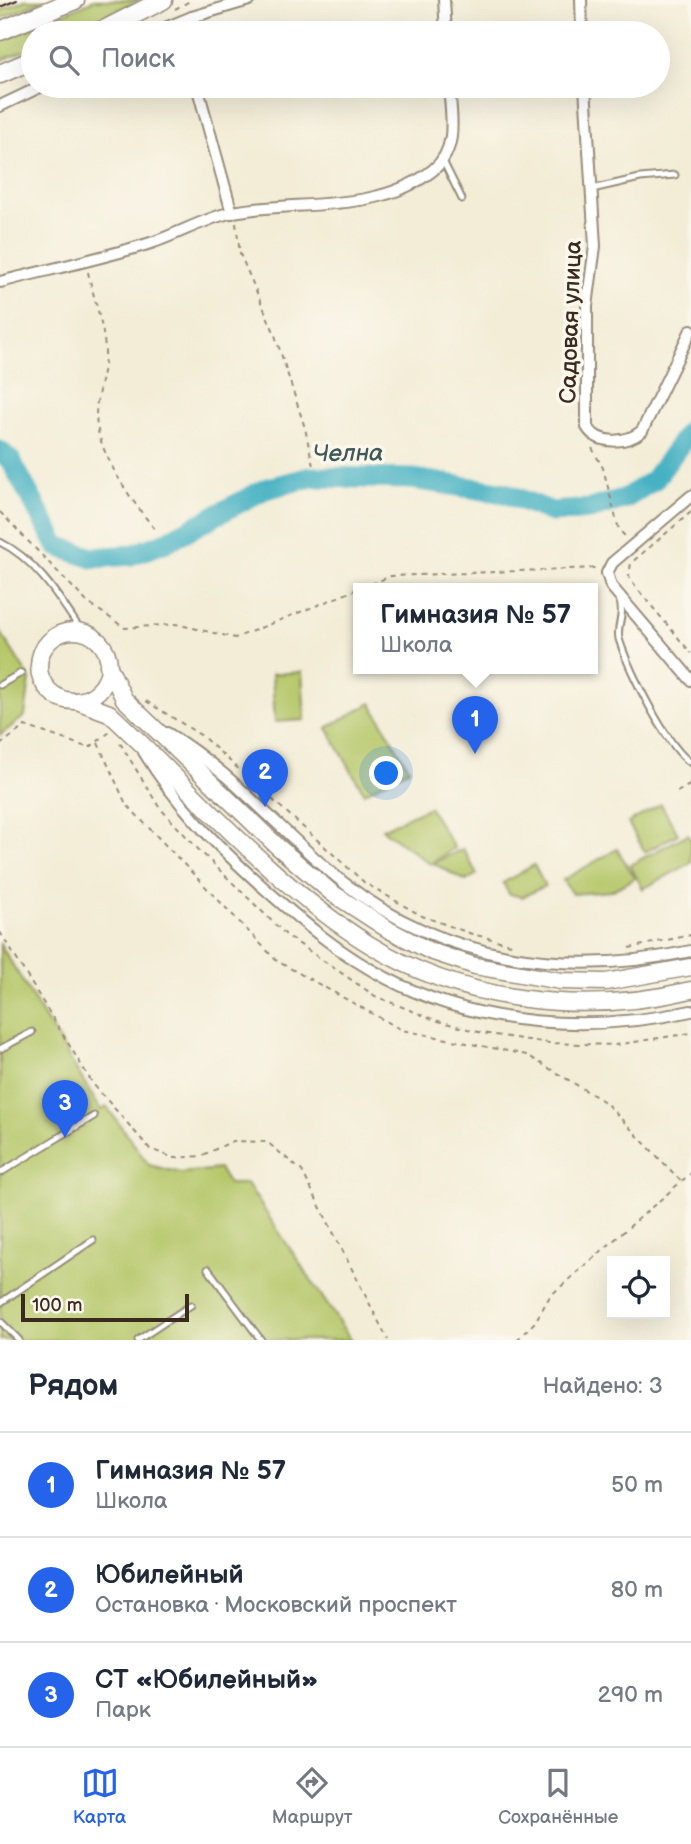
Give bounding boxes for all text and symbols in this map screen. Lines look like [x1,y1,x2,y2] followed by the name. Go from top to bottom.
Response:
[21,21,670,98] search box
[45,41,83,79] icon: search
[101,44,175,75] text: Поиск
[554,240,588,404] street label: Садовая улица
[312,438,384,469] water label: Челна
[353,583,598,674] popup
[380,600,571,631] text: Гимназия № 57
[380,631,452,659] text: Школа
[452,696,498,754] pin: 1
[242,749,288,807] pin: 2
[369,756,403,790] your location
[42,1080,88,1138] pin: 3
[607,1256,670,1319] map controls
[607,1256,670,1319] button: locate
[21,1291,189,1323] scale bar
[32,1294,83,1317] text: 100 m
[28,1368,118,1404] text: Рядом
[542,1372,663,1400] text: Найдено: 3
[95,1456,286,1487] text: Гимназия № 57
[46,1471,56,1499] text: 1
[611,1471,663,1499] text: 50 m
[95,1487,168,1515] text: Школа
[95,1560,244,1591] text: Юбилейный
[44,1576,58,1604] text: 2
[611,1576,663,1604] text: 80 m
[95,1591,457,1619] text: Остановка · Московский проспект
[95,1665,318,1696] text: СТ «Юбилейный»
[44,1681,58,1709] text: 3
[597,1681,663,1709] text: 290 m
[95,1696,151,1724] text: Парк
[73,1764,126,1829] tab: Карта
[272,1764,353,1829] tab: Маршрут
[498,1764,618,1829] tab: Сохранённые

